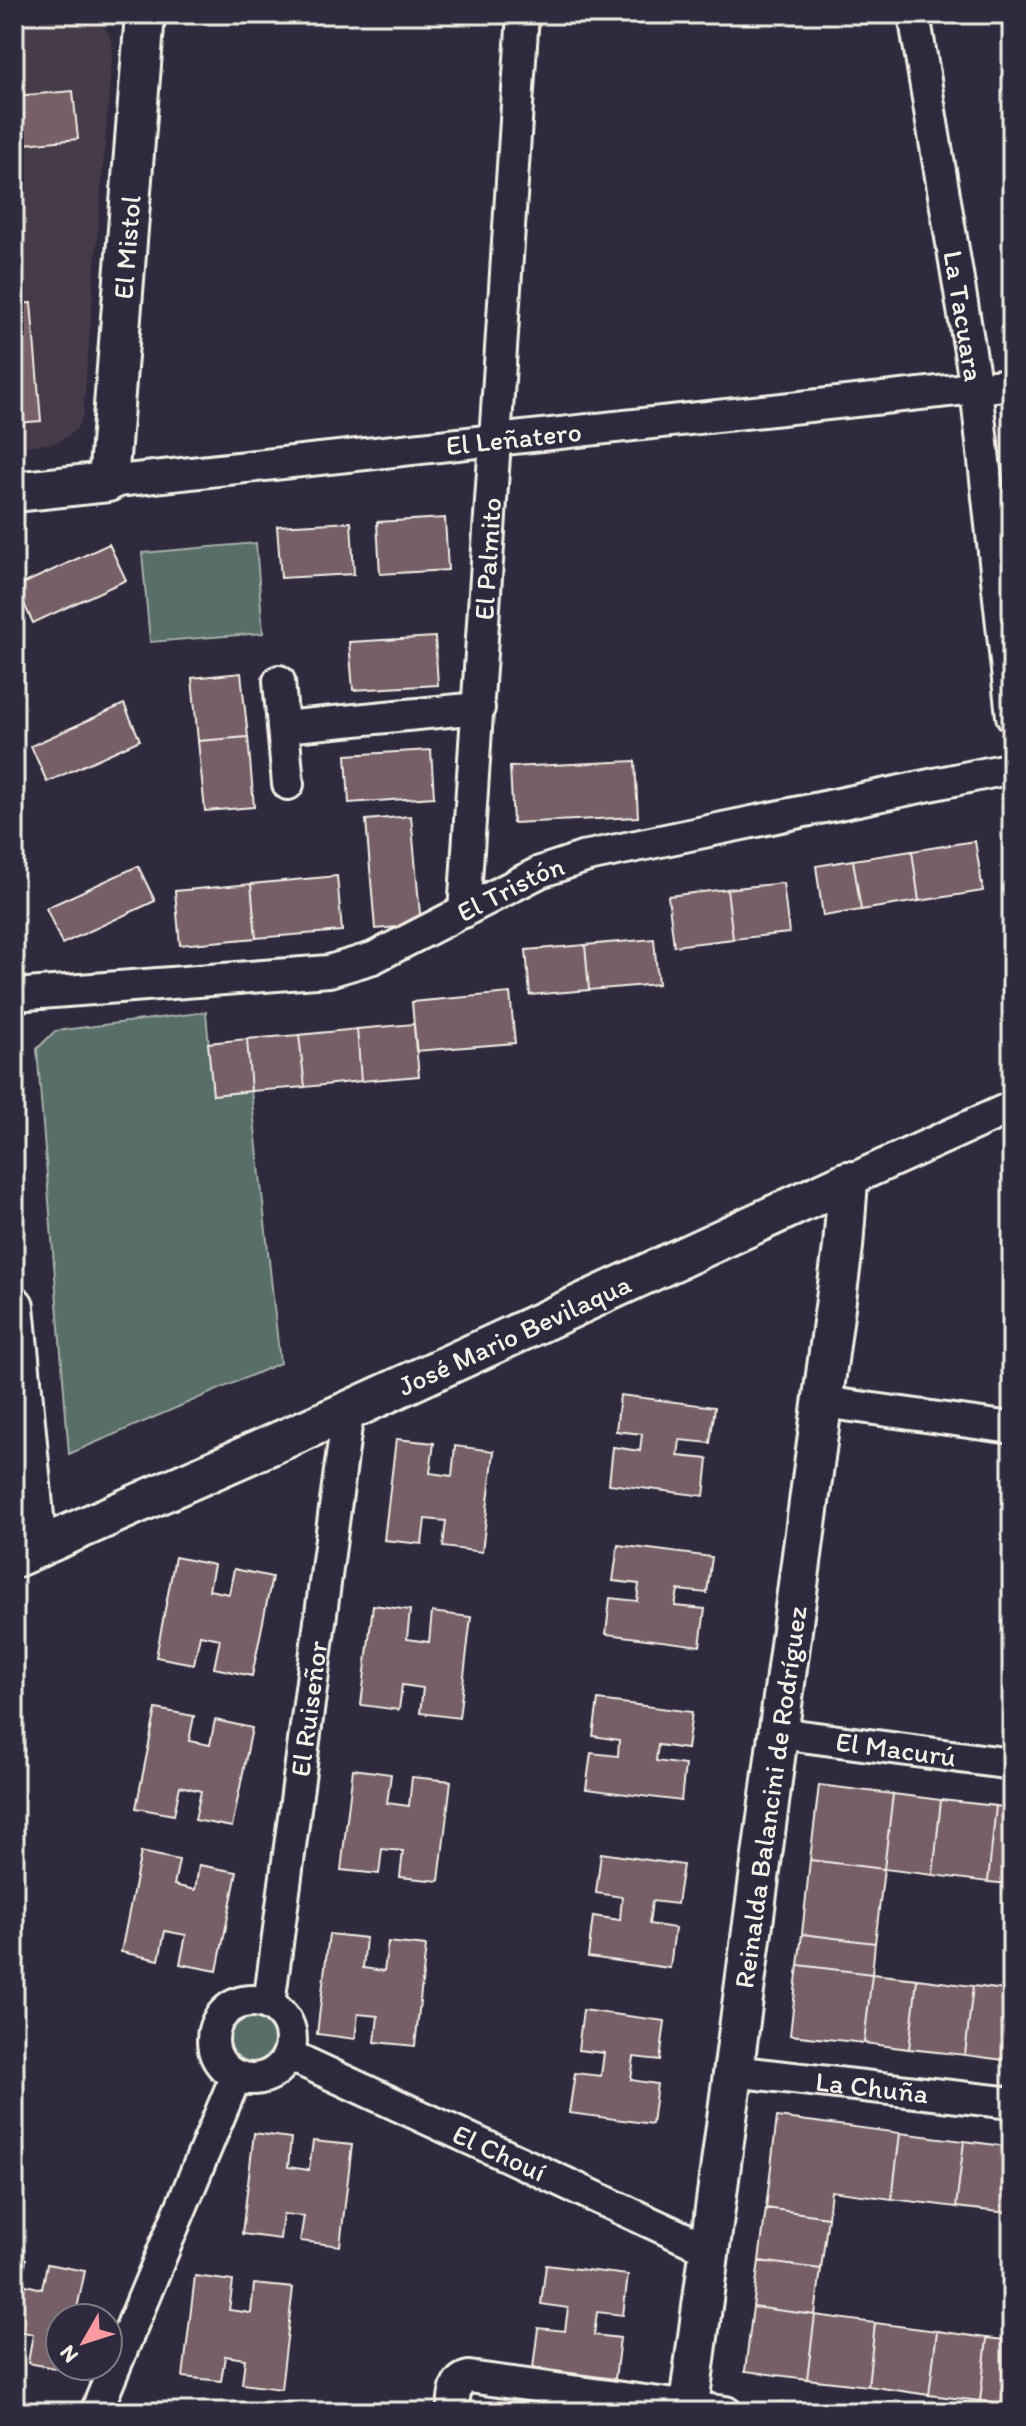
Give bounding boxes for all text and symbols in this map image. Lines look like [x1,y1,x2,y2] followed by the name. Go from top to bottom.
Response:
[106,194,148,300] street label: El Mistol
[936,248,992,384] street label: La Tacuara
[444,414,583,462] street label: El Leñatero
[466,496,508,621] street label: El Palmito
[451,848,568,929] street label: El Tristón
[392,1266,637,1403] street label: José Mario Bevilaqua
[726,1604,814,1990] street label: Reinalda Balancini de Rodríguez
[282,1639,334,1779] street label: El Ruiseñor
[834,1724,958,1773] street label: El Macurú
[814,2064,931,2110] street label: La Chuña
[448,2116,552,2189] street label: El Chouí
[44,2302,124,2382] north arrow
[54,2340,84,2369] text: N

